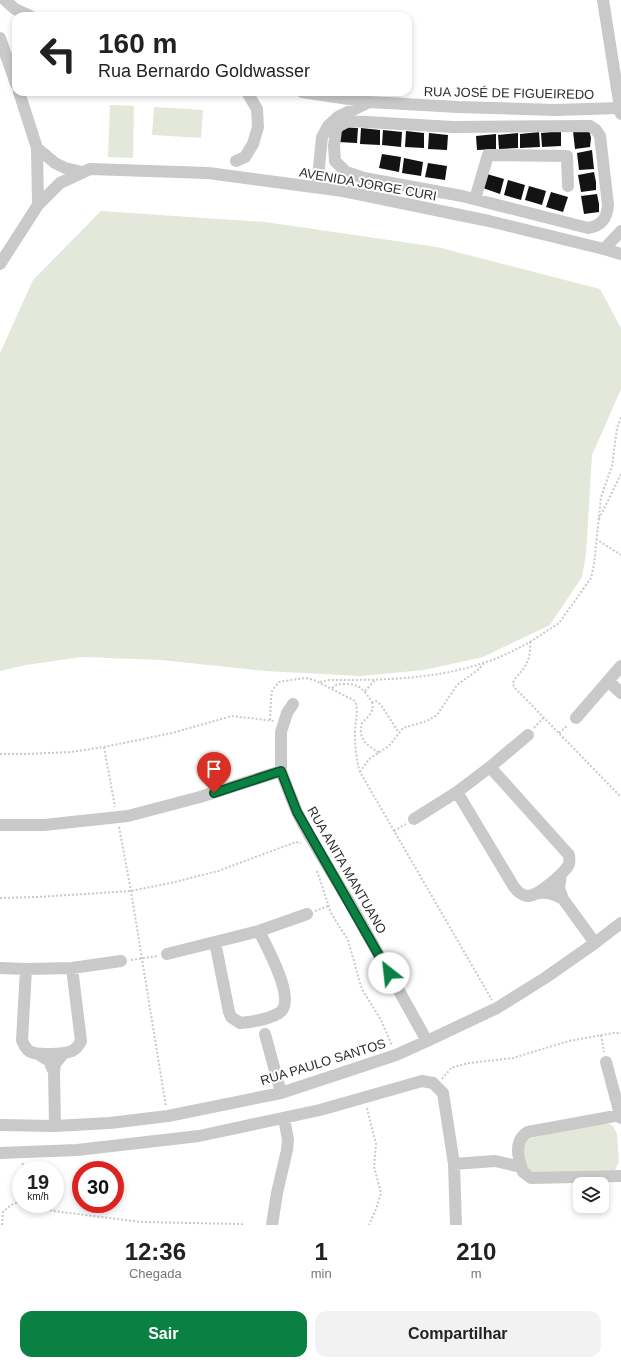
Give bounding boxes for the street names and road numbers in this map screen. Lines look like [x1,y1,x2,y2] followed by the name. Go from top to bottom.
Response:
[424,84,594,102] street label: RUA JOSÉ DE FIGUEIREDO
[298,165,438,203] street label: AVENIDA JORGE CURI
[304,804,390,936] street label: RUA ANITA MANTUANO
[259,1036,388,1088] street label: RUA PAULO SANTOS

